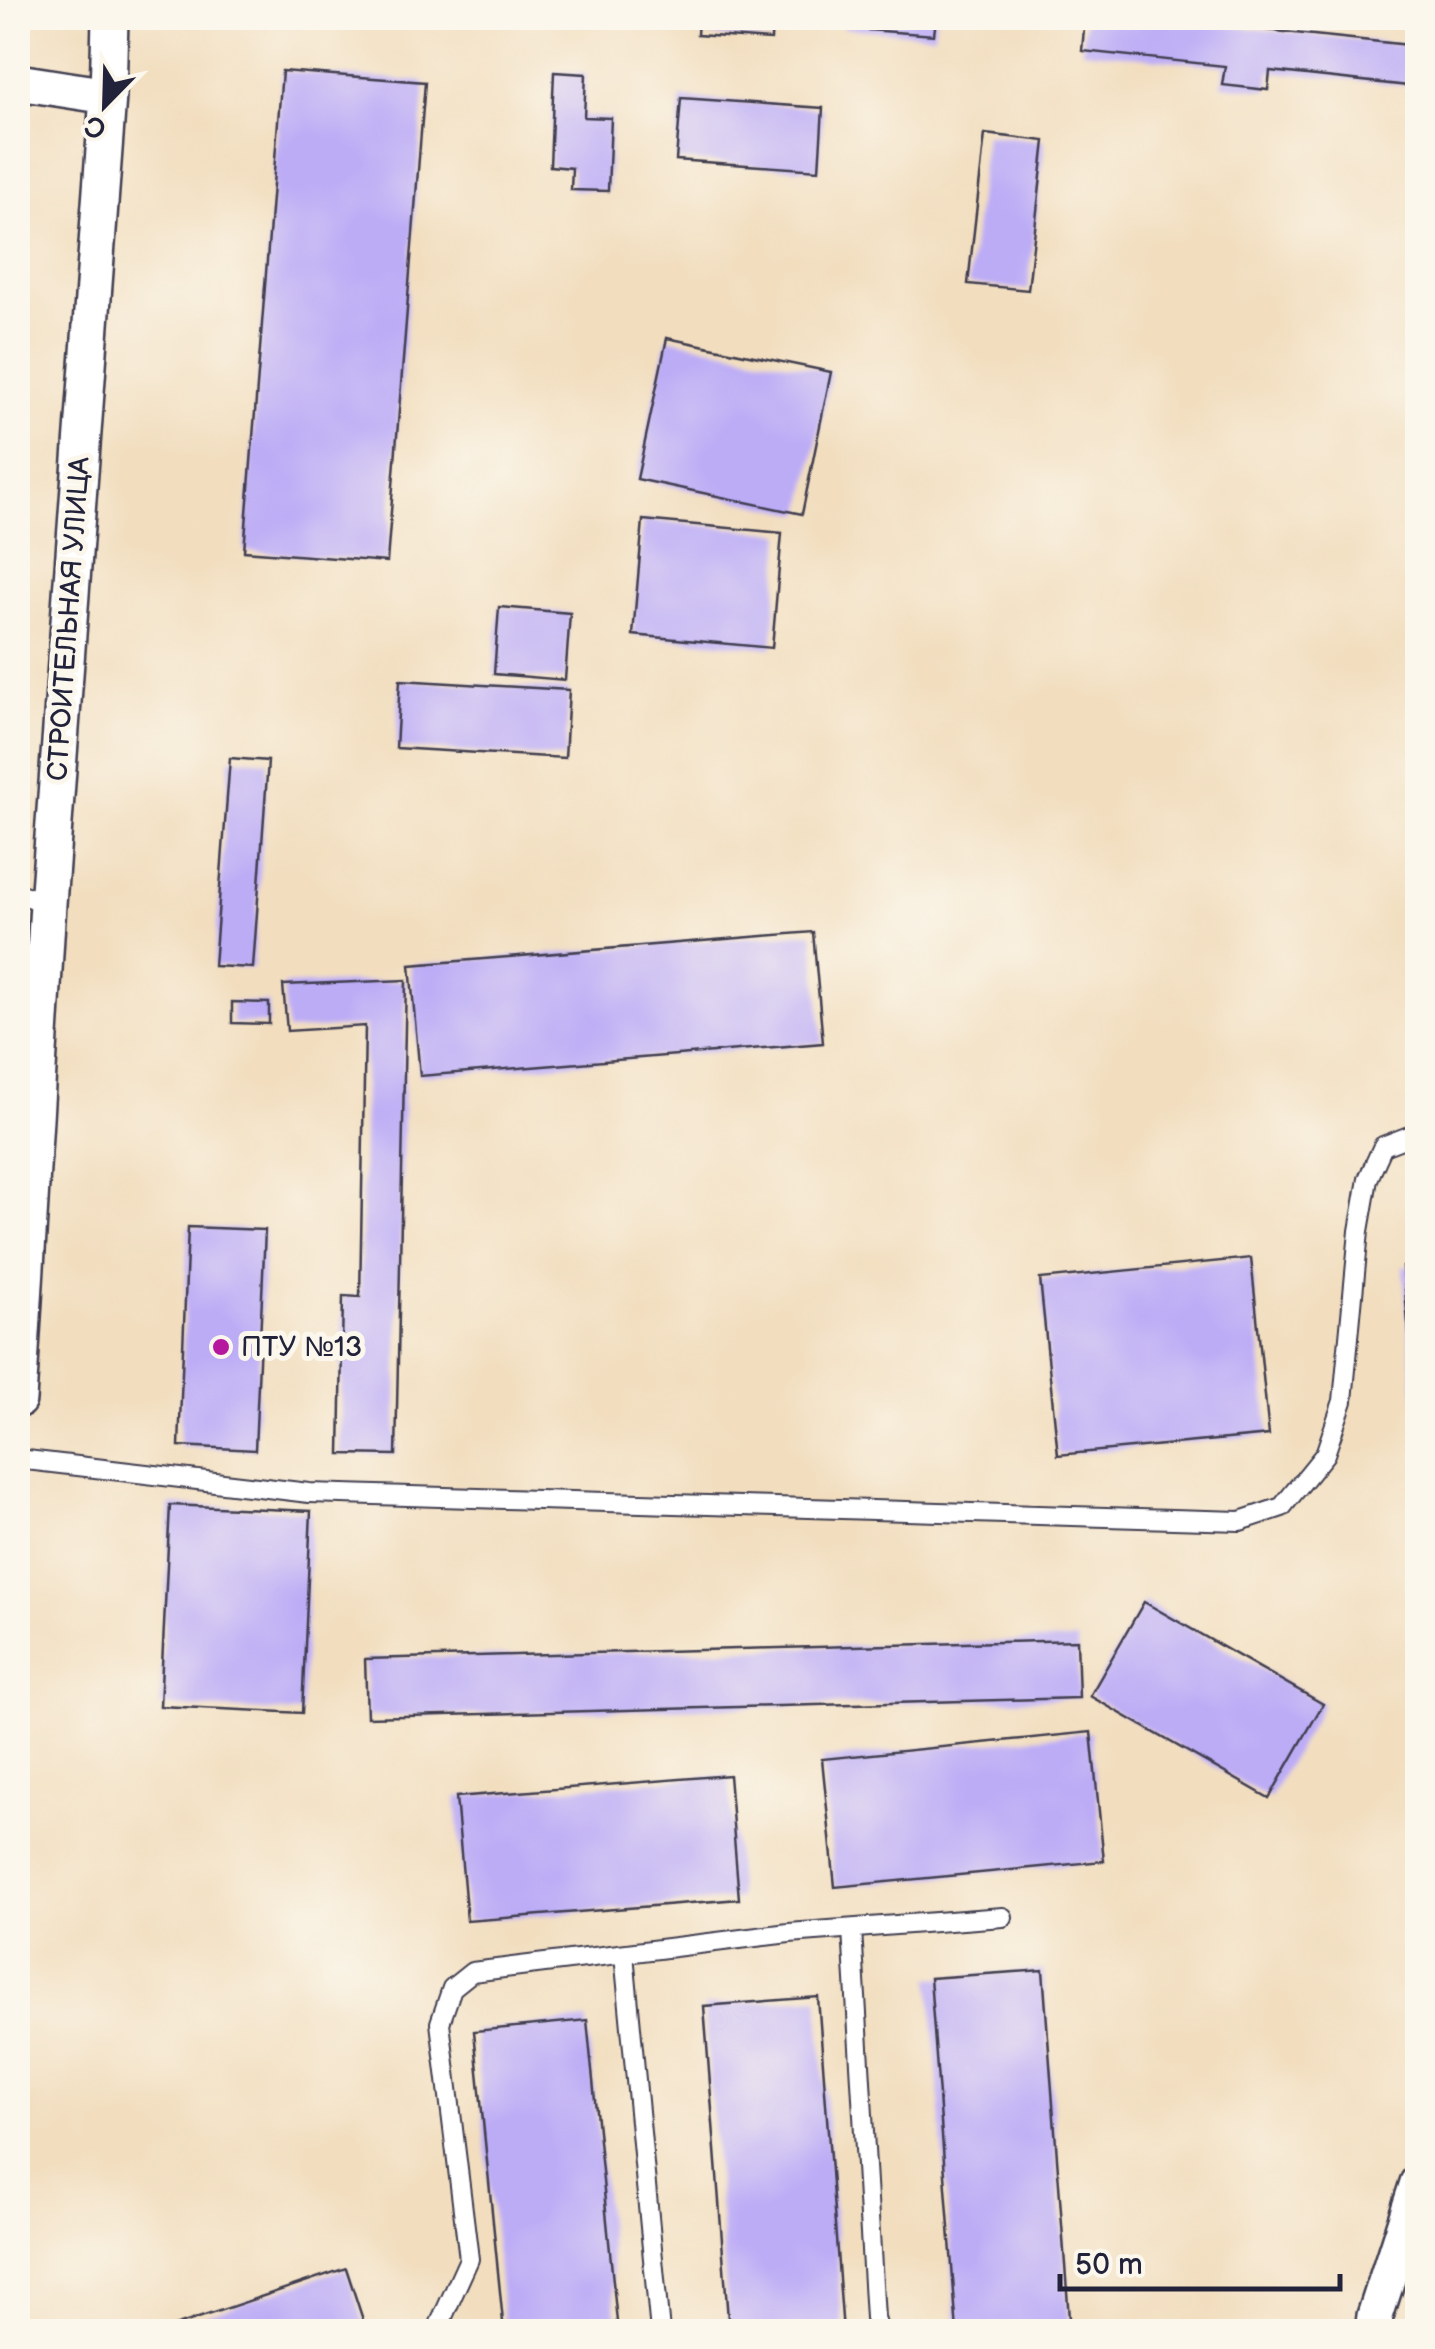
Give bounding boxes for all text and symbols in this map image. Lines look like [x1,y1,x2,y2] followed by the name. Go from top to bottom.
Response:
[55,55,155,155] north arrow
[80,107,111,146] text: С
[41,455,97,782] street label: СТРОИТЕЛЬНАЯ УЛИЦА
[241,1331,362,1364] place label: ПТУ №13
[210,1336,232,1358] marker: ПТУ №13
[1060,2229,1340,2291] scale bar
[1075,2247,1143,2283] text: 50 m

